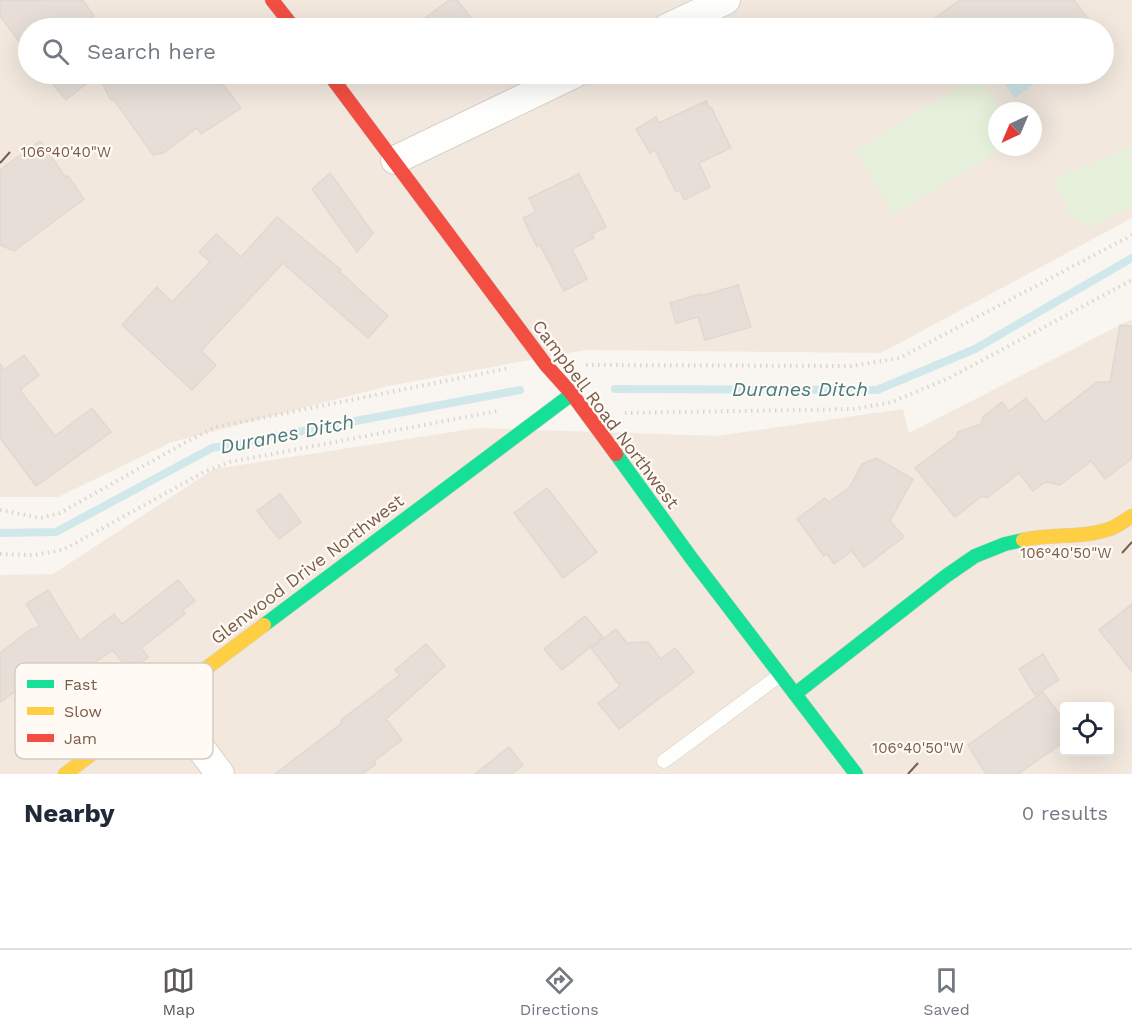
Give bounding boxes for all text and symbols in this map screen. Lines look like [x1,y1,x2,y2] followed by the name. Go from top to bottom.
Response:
[18,18,1114,84] search box
[39,35,72,68] icon: search
[87,39,216,64] text: Search here
[988,102,1042,156] north arrow
[21,143,111,161] text: 106°40'40"W
[528,316,684,513] street label: Campbell Road Northwest
[732,377,868,401] water label: Duranes Ditch
[218,409,356,459] water label: Duranes Ditch
[206,489,408,648] street label: Glenwood Drive Northwest
[1020,544,1112,562] text: 106°40'50"W
[15,663,213,759] legend
[64,675,97,694] text: Fast
[64,702,102,721] text: Slow
[1060,702,1114,756] map controls
[1060,702,1114,756] button: locate
[64,729,97,748] text: Jam
[872,739,964,757] text: 106°40'50"W
[24,798,115,828] text: Nearby
[1022,801,1108,825] text: 0 results
[162,964,195,1019] tab: Map
[520,964,599,1019] tab: Directions
[923,964,970,1019] tab: Saved

